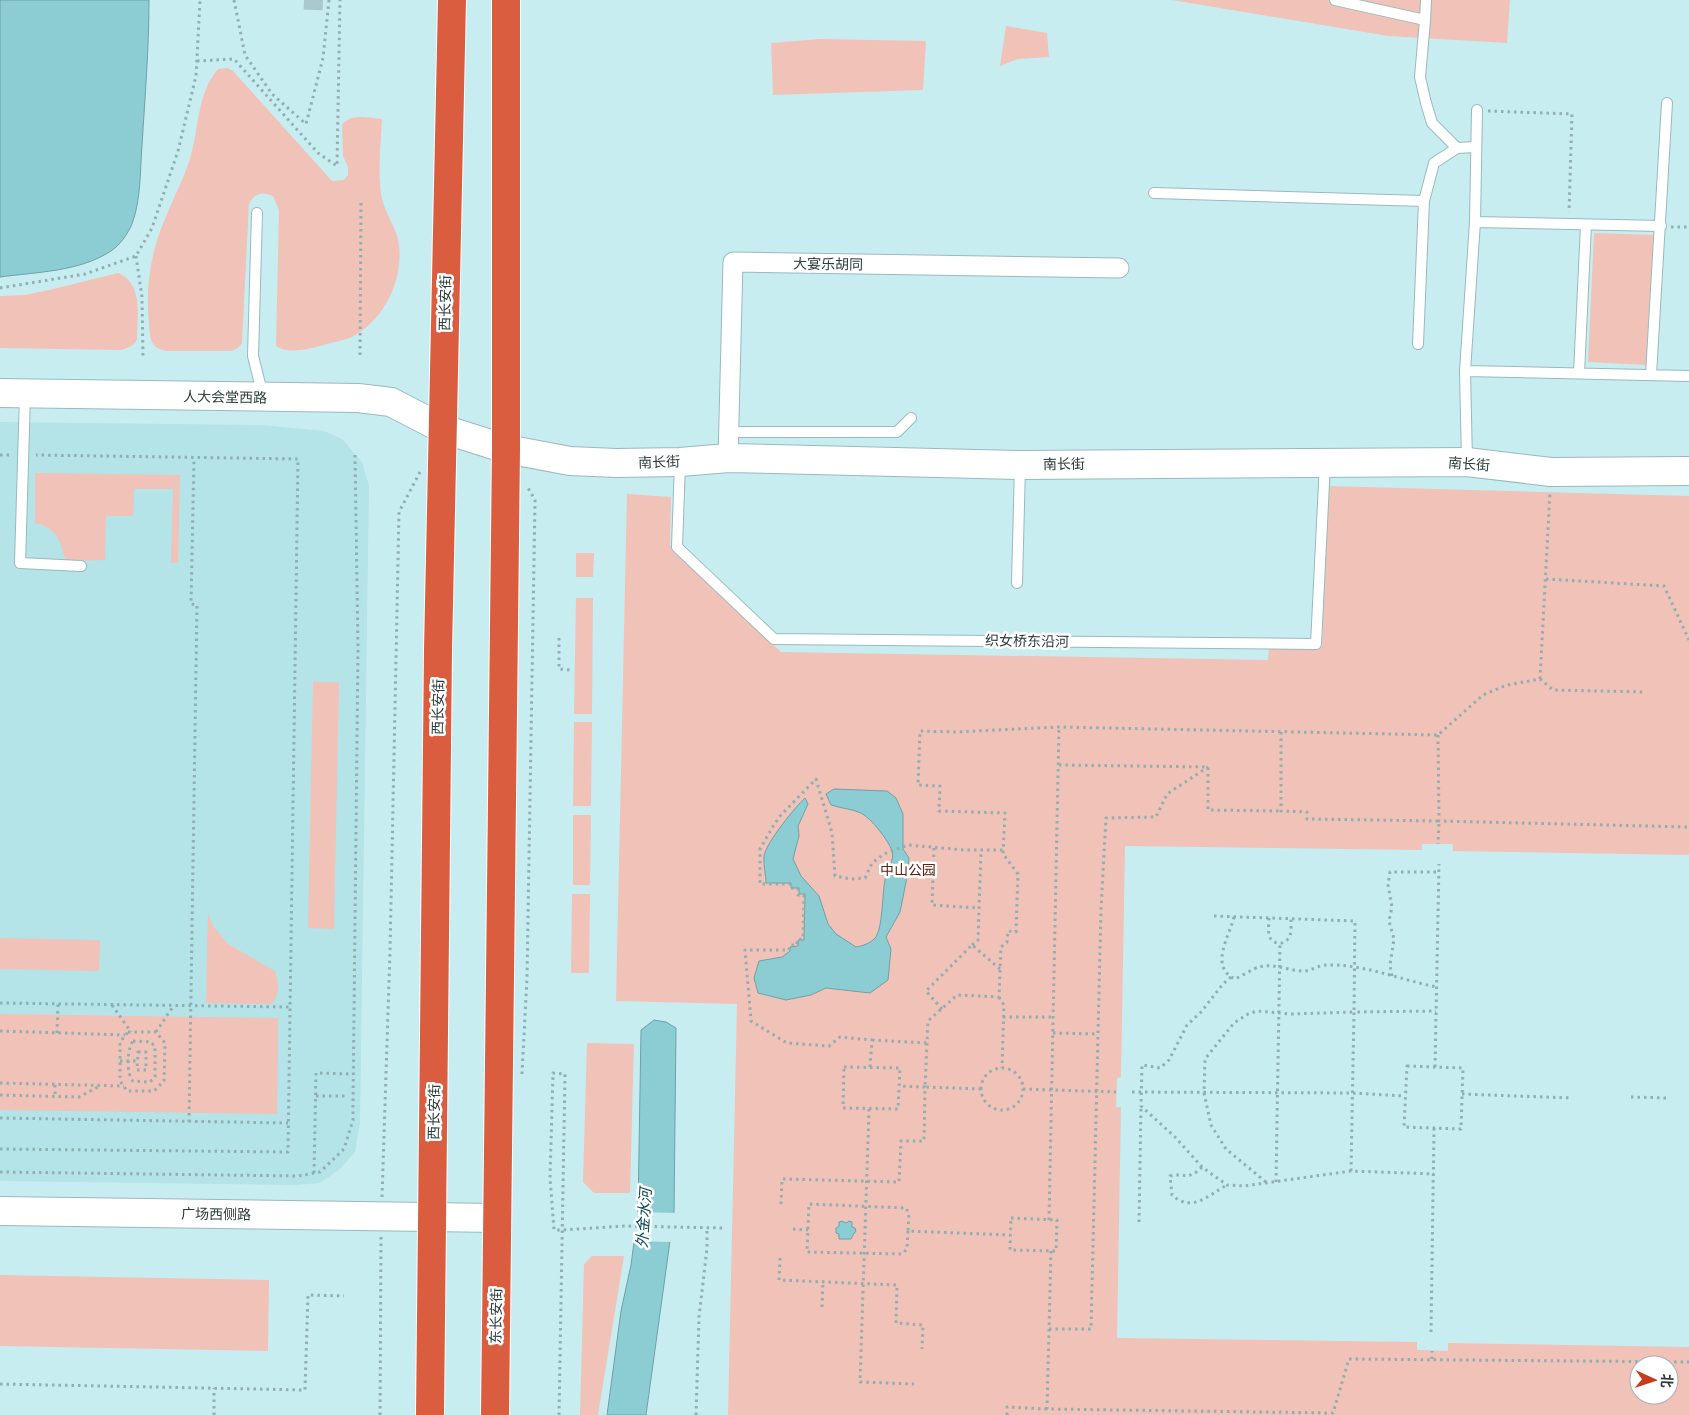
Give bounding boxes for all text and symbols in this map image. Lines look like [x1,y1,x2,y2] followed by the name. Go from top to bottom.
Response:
[793,255,863,274] street label: 大宴乐胡同
[437,275,454,331] street label: 西长安街
[183,388,267,407] street label: 人大会堂西路
[638,453,680,472] street label: 南长街
[1447,455,1491,474] street label: 南长街
[1043,456,1085,473] street label: 南长街
[985,632,1069,651] street label: 织女桥东沿河
[430,679,447,735] street label: 西长安街
[880,862,936,879] park label: 中山公园
[426,1084,443,1140] street label: 西长安街
[633,1184,655,1249] water label: 外金水河
[181,1205,251,1224] street label: 广场西侧路
[488,1288,505,1344] street label: 东长安街
[1629,1355,1679,1405] north arrow
[1658,1373,1675,1388] text: 北

